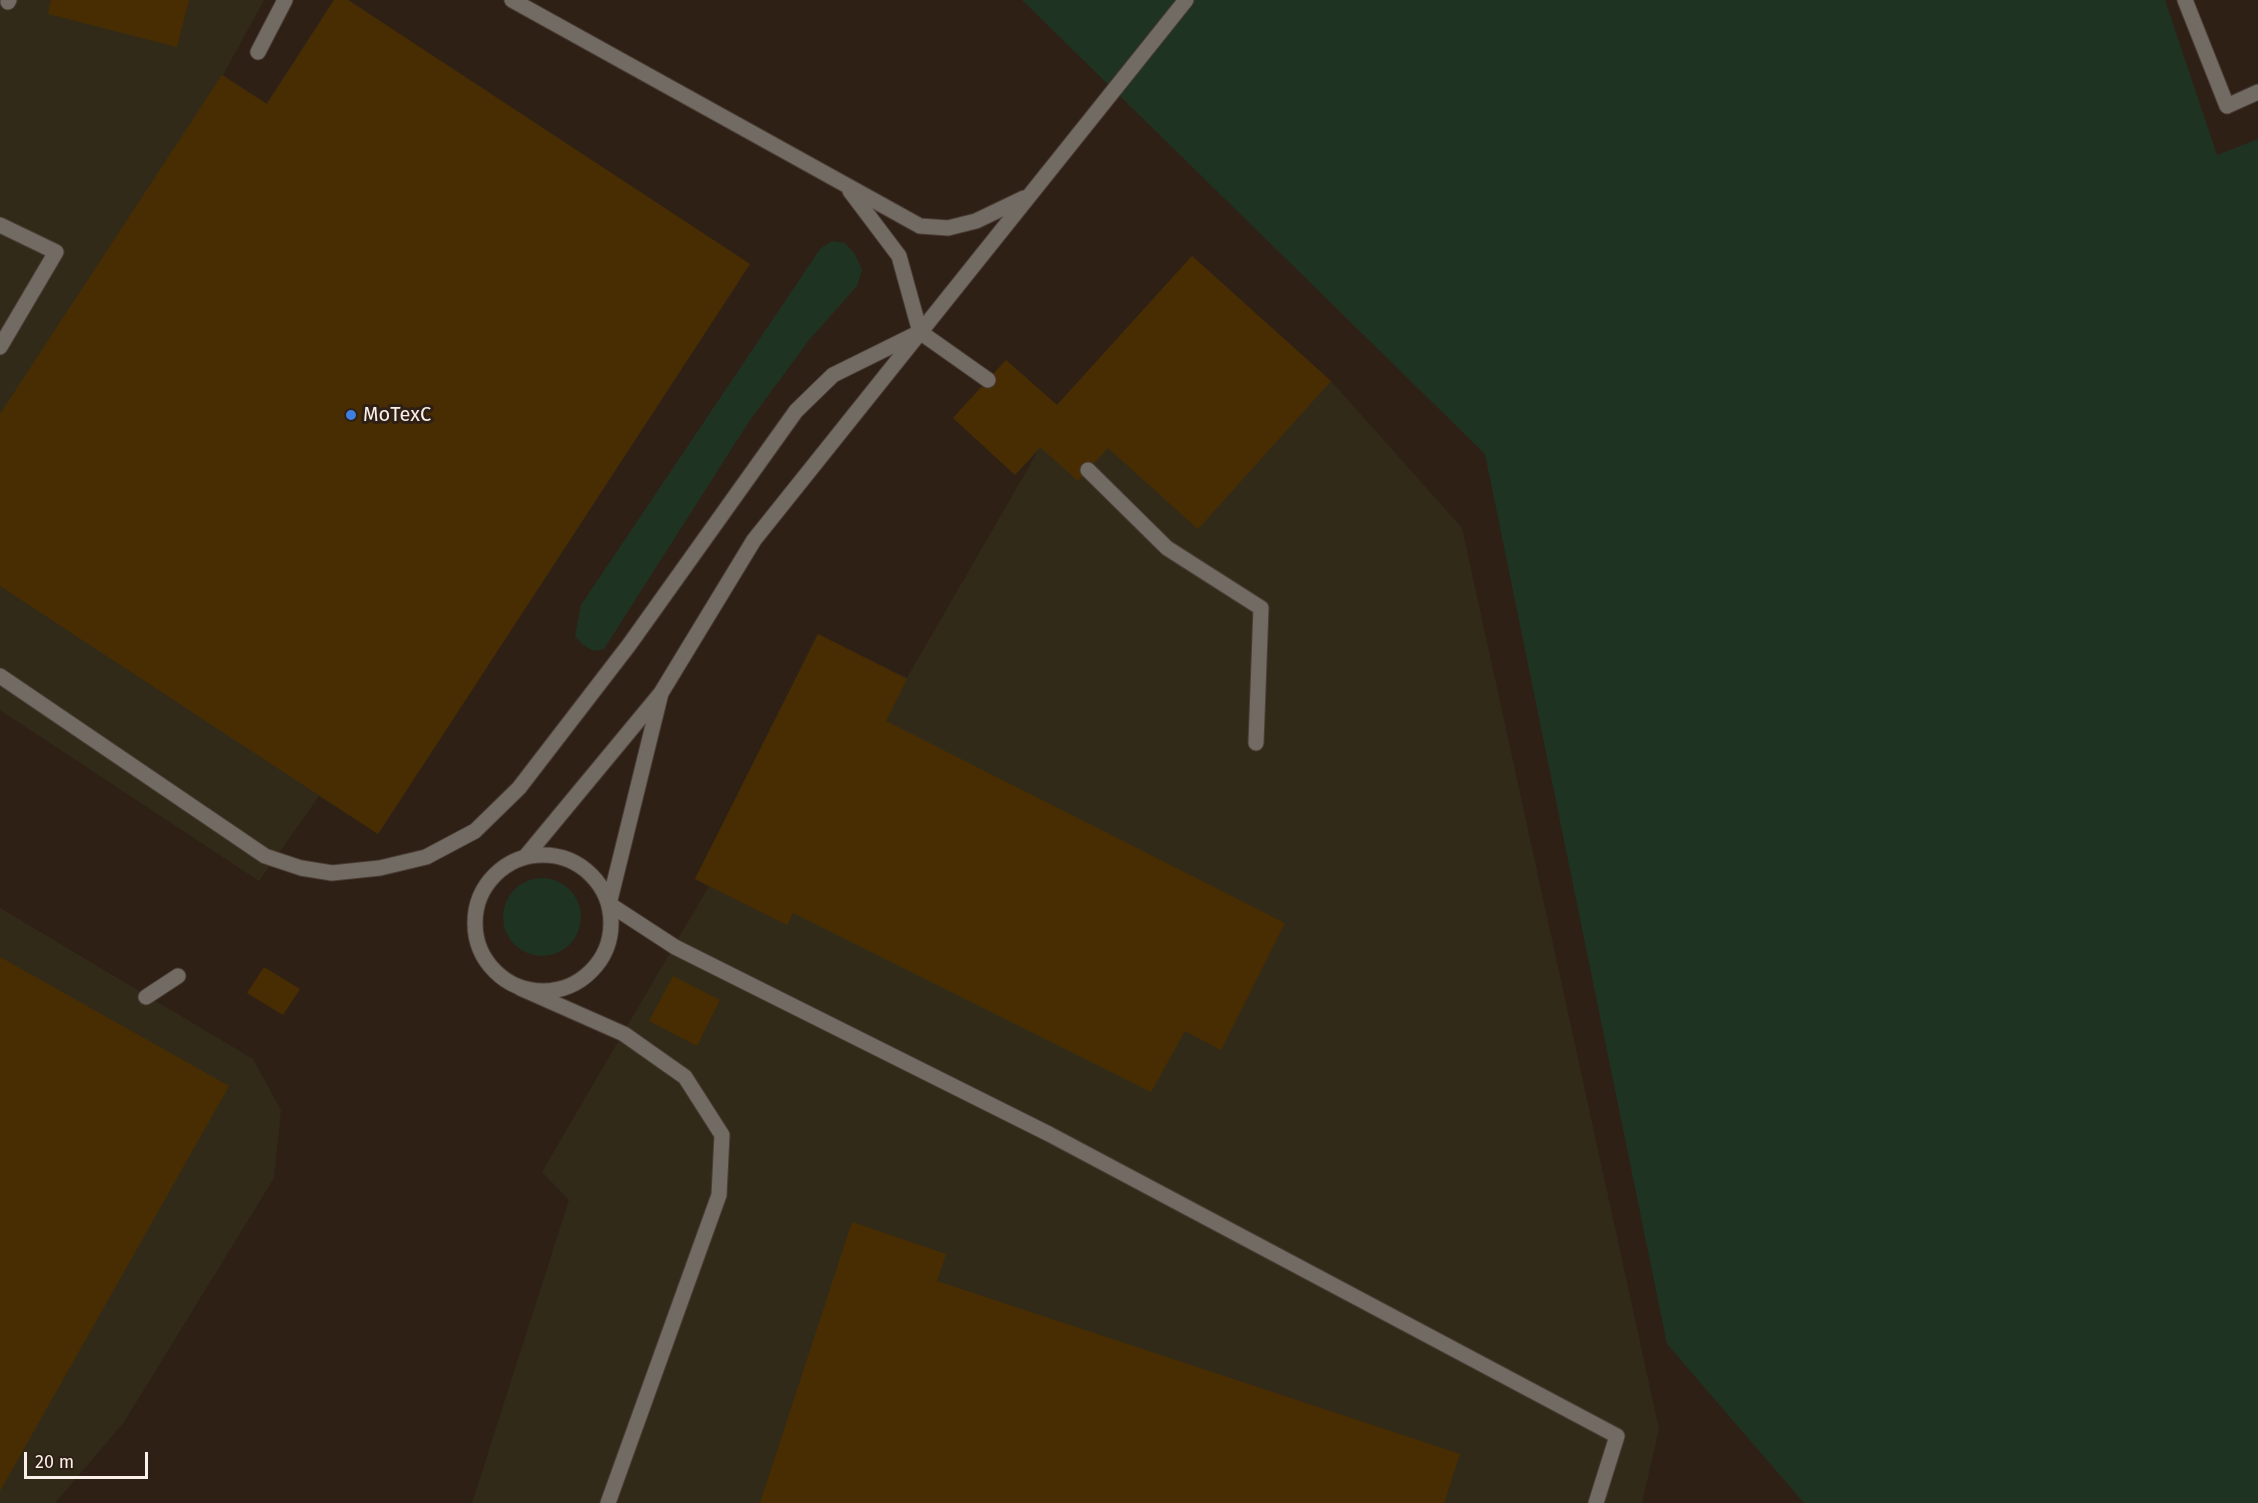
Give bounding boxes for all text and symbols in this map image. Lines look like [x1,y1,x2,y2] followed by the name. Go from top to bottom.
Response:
[363,403,431,427] place label: MoTexC
[344,408,358,422] marker: MoTexC
[27,1440,152,1478] scale bar
[35,1451,74,1473] text: 20 m

